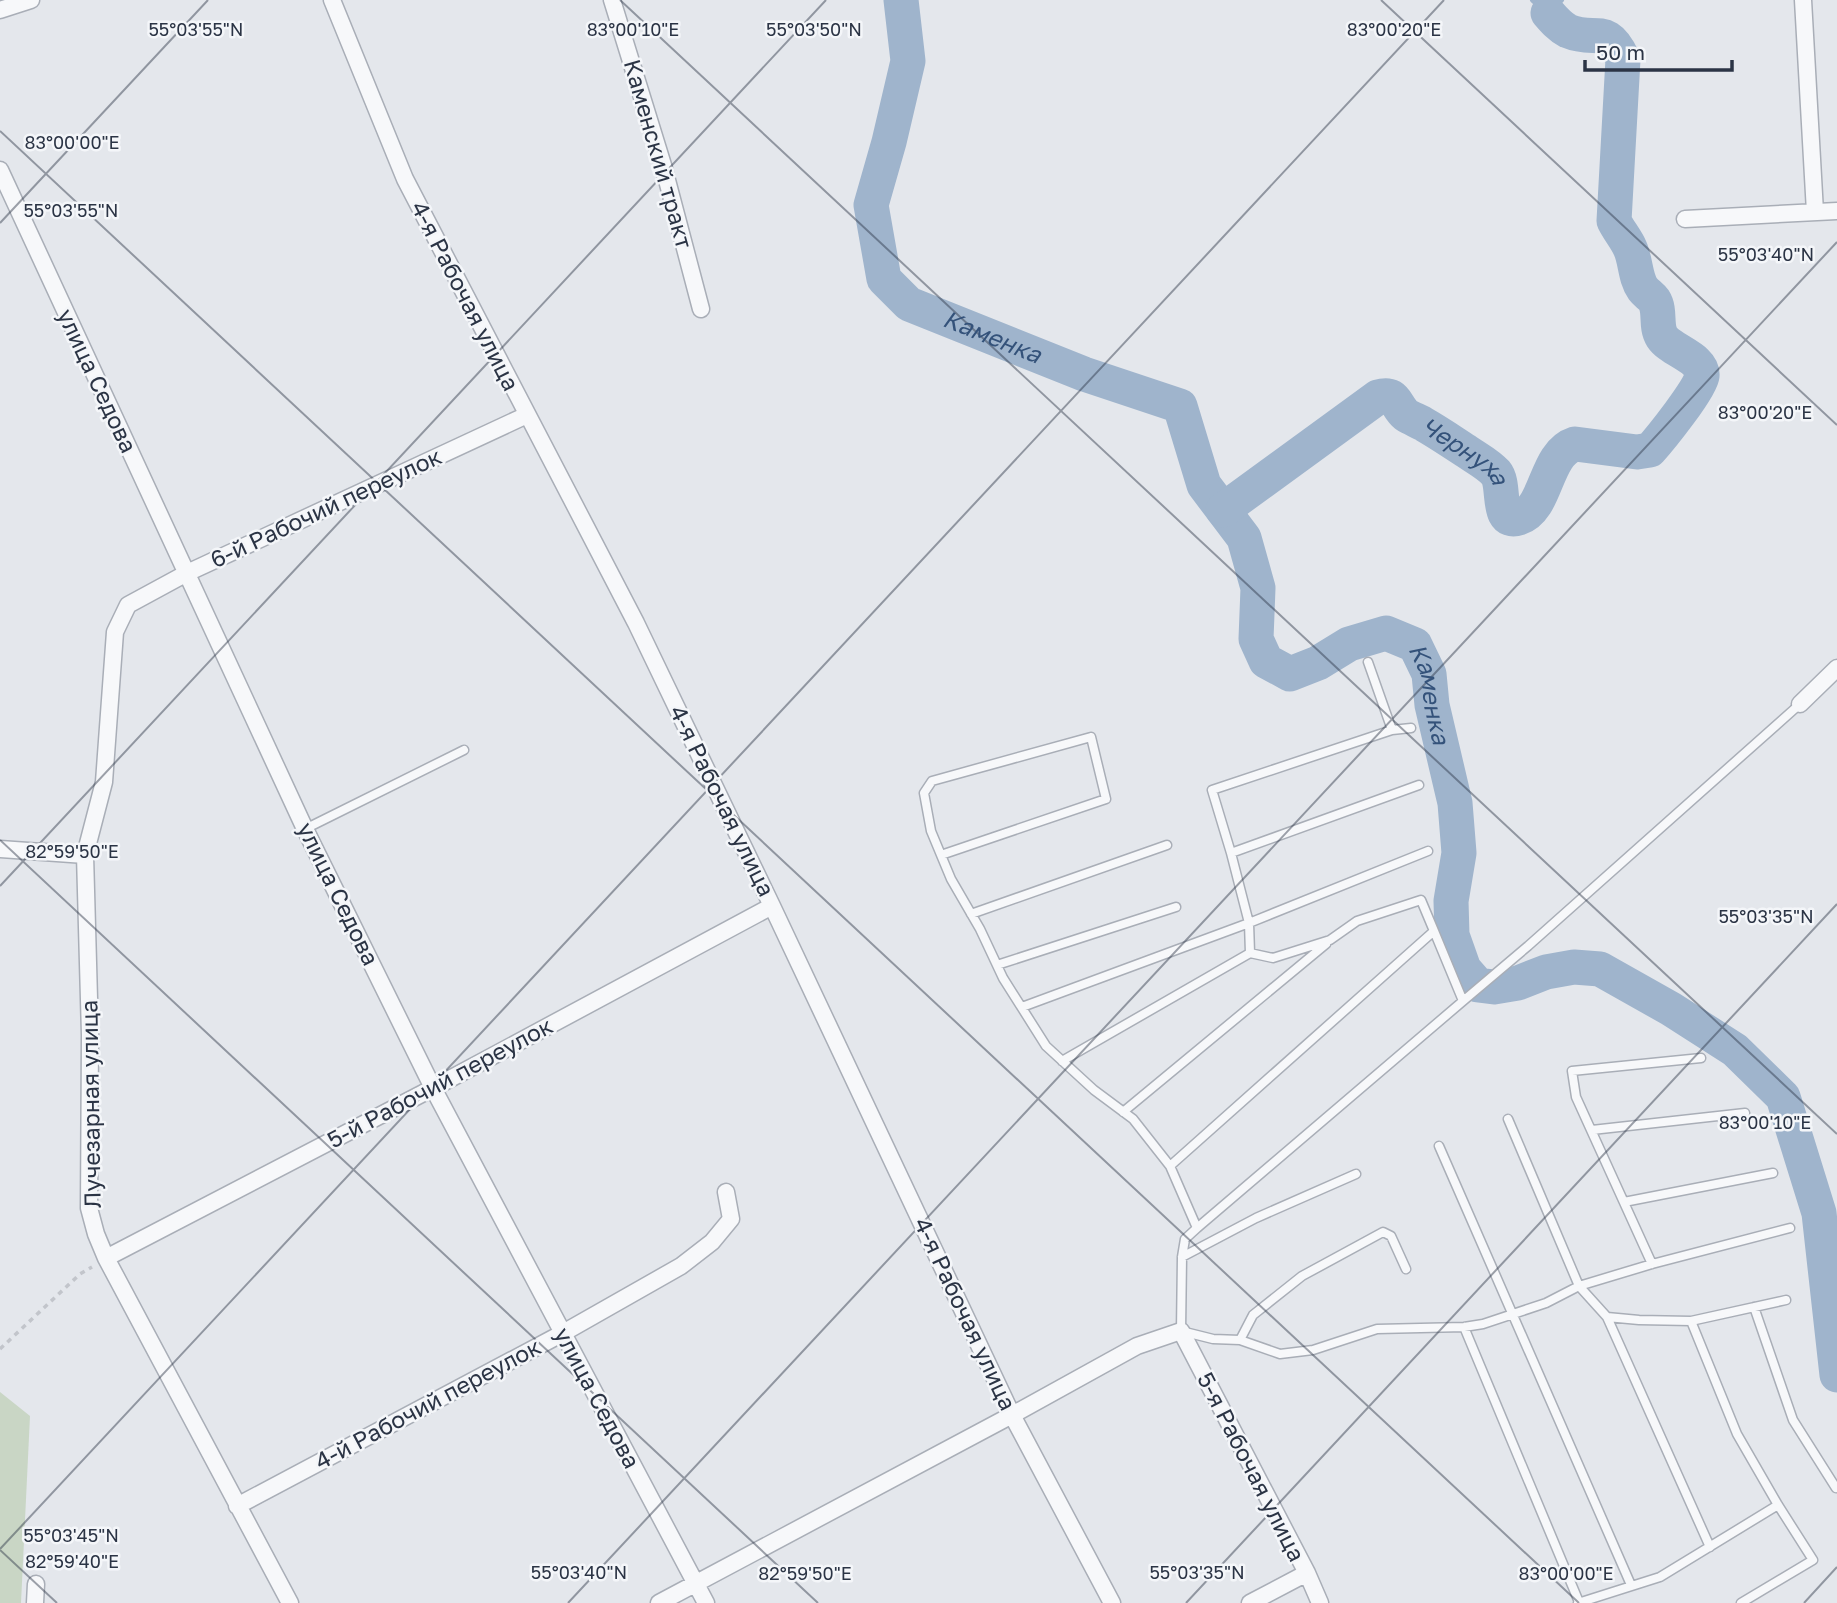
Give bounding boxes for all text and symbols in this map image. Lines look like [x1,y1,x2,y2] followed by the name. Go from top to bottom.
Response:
[148,18,244,40] text: 55°03'55"N
[587,18,679,40] text: 83°00'10"E
[766,18,862,40] text: 55°03'50"N
[1347,18,1441,40] text: 83°00'20"E
[1585,28,1732,72] scale bar
[1596,39,1645,65] text: 50 m
[619,56,699,251] street label: Каменский тракт
[24,131,120,153] text: 83°00'00"E
[406,196,526,395] street label: 4-я Рабочая улица
[23,199,119,221] text: 55°03'55"N
[1718,243,1814,265] text: 55°03'40"N
[939,303,1047,369] water label: Каменка
[52,304,143,457] street label: улица Седова
[1718,401,1812,423] text: 83°00'20"E
[1417,410,1516,490] water label: Чернуха
[206,441,446,573] street label: 6-й Рабочий переулок
[1403,638,1457,748] water label: Каменка
[664,700,781,901] street label: 4-я Рабочая улица
[292,817,386,970] street label: улица Седова
[25,840,119,862] text: 82°59'50"E
[1718,905,1814,927] text: 55°03'35"N
[74,1000,106,1208] street label: Лучезарная улица
[322,1011,557,1153] street label: 5-й Рабочий переулок
[1719,1111,1811,1133] text: 83°00'10"E
[909,1213,1023,1414] street label: 4-я Рабочая улица
[549,1322,647,1473] street label: улица Седова
[310,1332,545,1475] street label: 4-й Рабочий переулок
[1192,1367,1312,1566] street label: 5-я Рабочая улица
[23,1524,119,1546] text: 55°03'45"N
[25,1550,119,1572] text: 82°59'40"E
[531,1561,627,1583] text: 55°03'40"N
[1149,1561,1245,1583] text: 55°03'35"N
[758,1562,852,1584] text: 82°59'50"E
[1518,1562,1614,1584] text: 83°00'00"E

